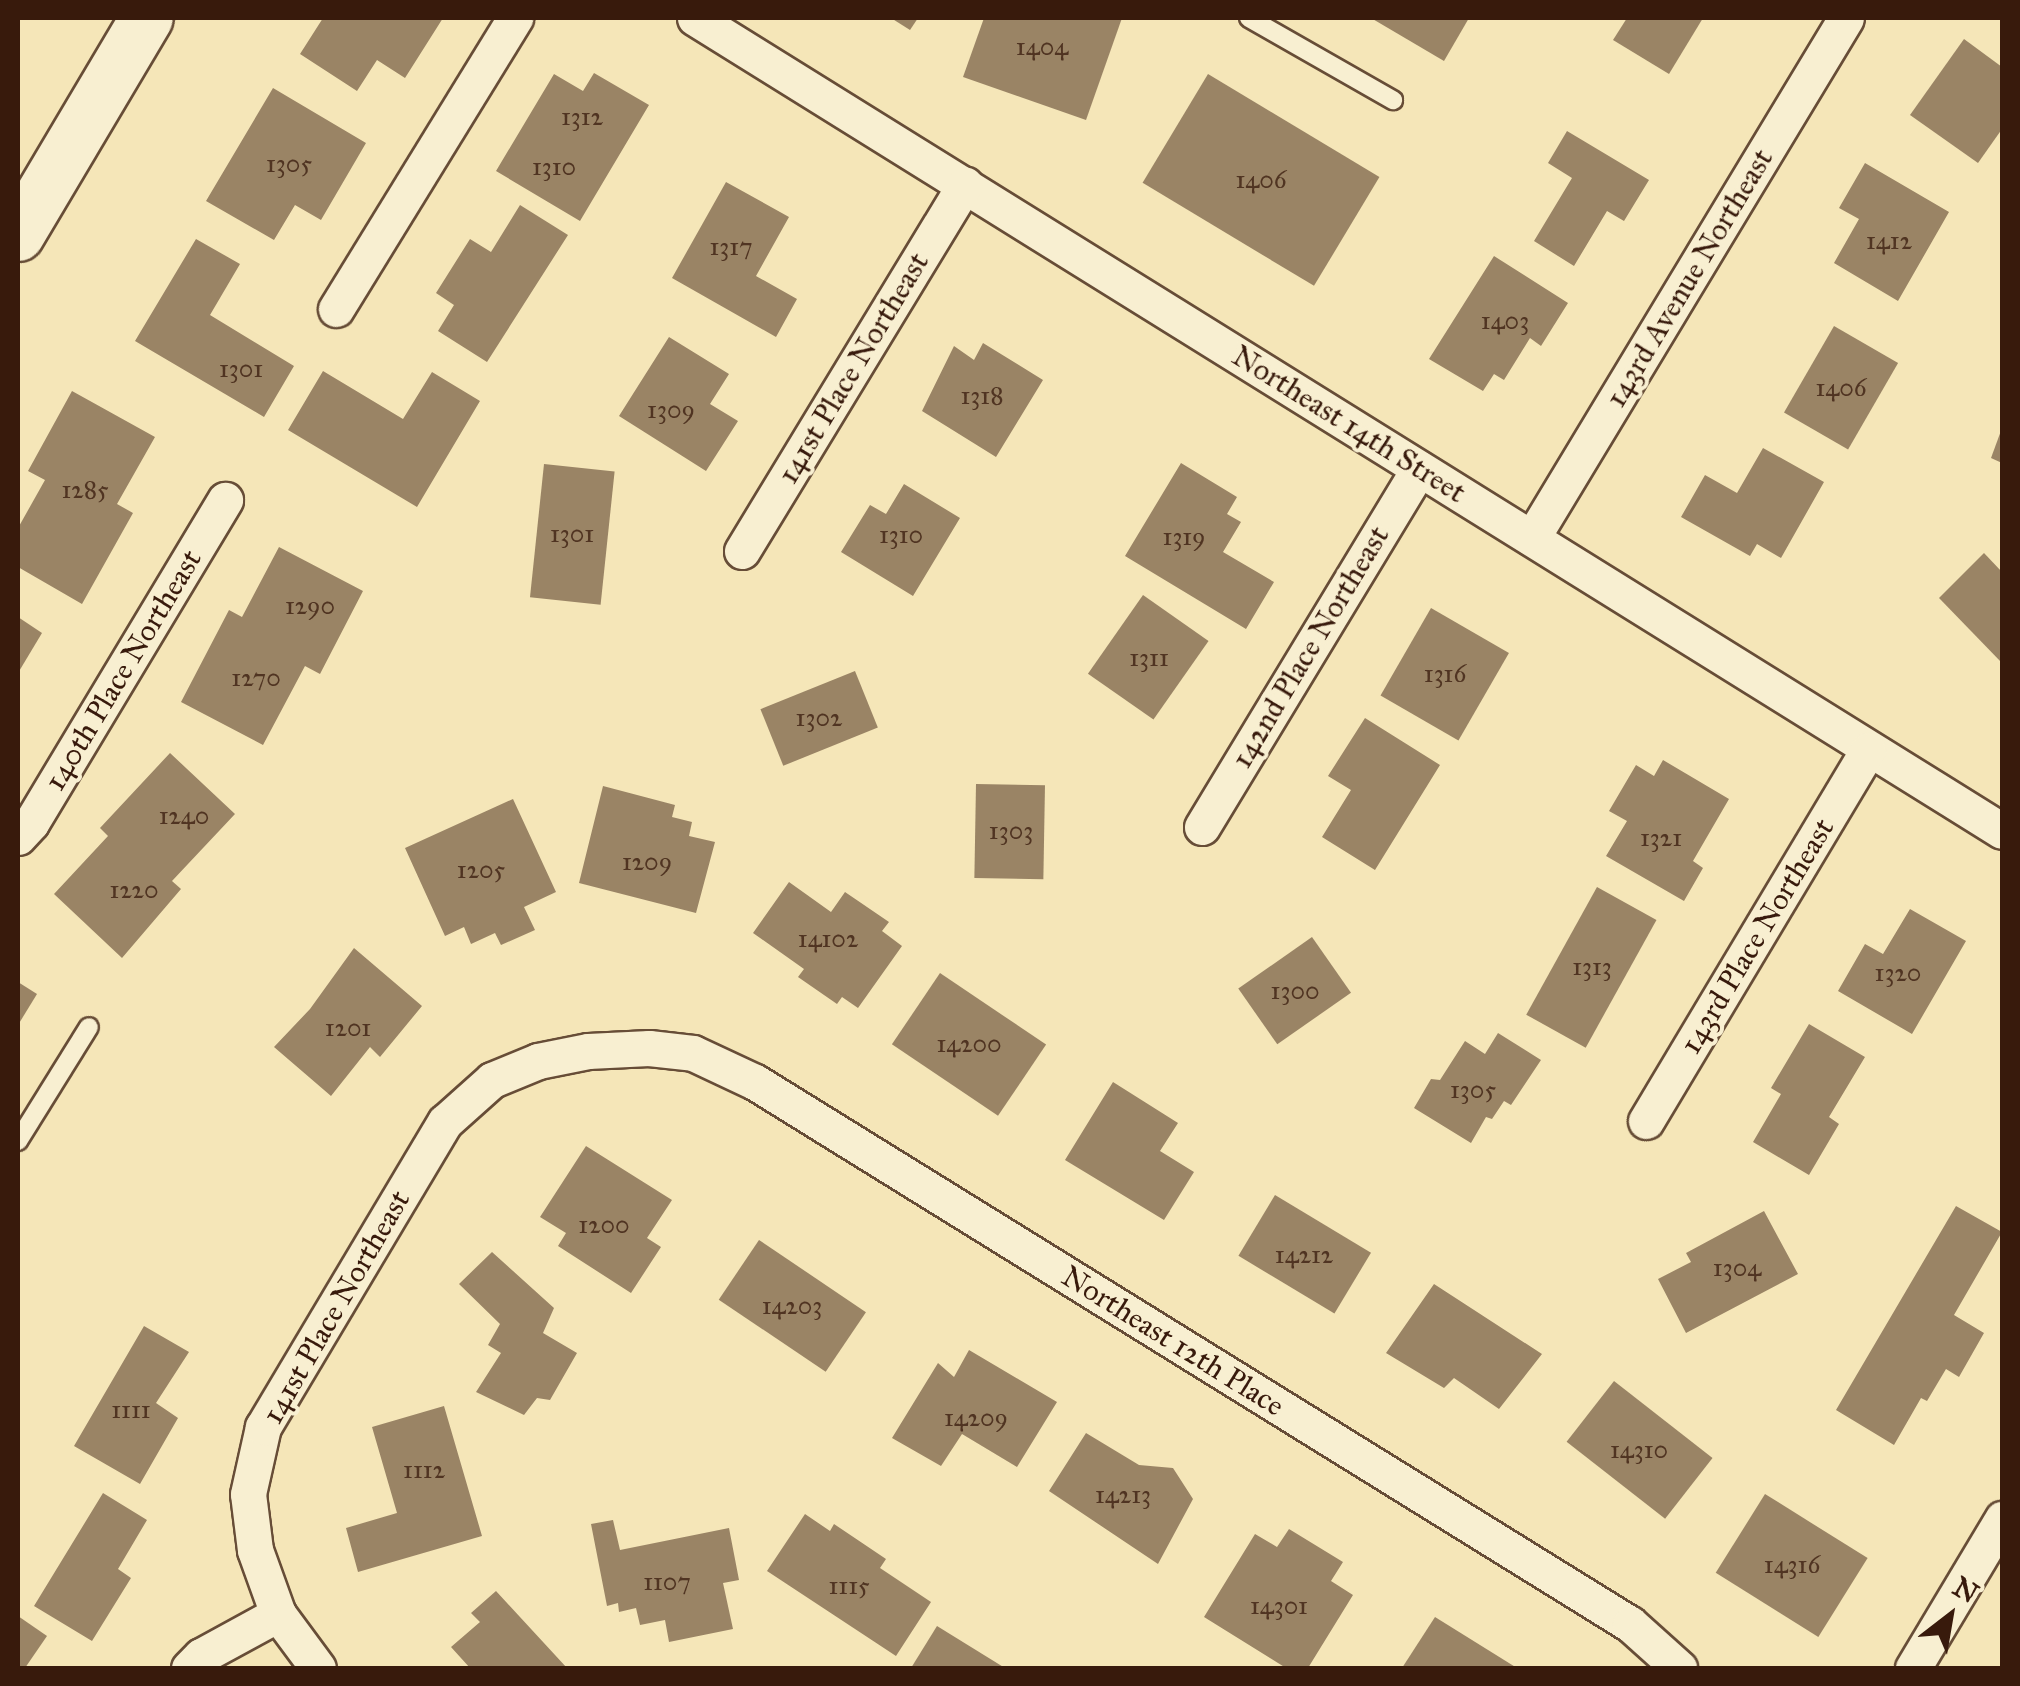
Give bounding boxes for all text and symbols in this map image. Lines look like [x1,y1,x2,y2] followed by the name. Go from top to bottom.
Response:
[1016,32,1068,62] house number: 1404
[561,102,603,132] house number: 1312
[1598,142,1780,414] street label: 143rd Avenue Northeast
[266,149,312,179] house number: 1305
[532,152,576,182] house number: 1310
[1235,165,1287,195] house number: 1406
[1866,226,1912,256] house number: 1412
[709,232,753,262] house number: 1317
[770,246,936,490] street label: 141st Place Northeast
[1481,306,1529,336] house number: 1403
[1226,338,1472,510] street label: Northeast 14th Street
[219,354,263,384] house number: 1301
[1815,373,1867,403] house number: 1406
[960,381,1004,411] house number: 1318
[647,395,695,425] house number: 1309
[61,475,109,505] house number: 1285
[550,519,594,549] house number: 1301
[1223,519,1397,775] street label: 142nd Place Northeast
[879,520,923,550] house number: 1310
[1163,522,1205,552] house number: 1319
[37,543,209,797] street label: 140th Place Northeast
[285,591,335,621] house number: 1290
[1129,643,1169,673] house number: 1311
[1424,659,1466,689] house number: 1316
[231,663,281,693] house number: 1270
[796,703,842,733] house number: 1302
[159,801,209,831] house number: 1240
[1673,812,1841,1060] street label: 143rd Place Northeast
[989,816,1033,846] house number: 1303
[1640,823,1682,853] house number: 1321
[622,847,672,877] house number: 1209
[457,855,505,885] house number: 1205
[110,875,158,905] house number: 1220
[798,924,858,954] house number: 14102
[1572,952,1612,982] house number: 1313
[1875,958,1921,988] house number: 1320
[1271,976,1319,1006] house number: 1300
[325,1013,371,1043] house number: 1201
[936,1029,1002,1059] house number: 14200
[1450,1075,1496,1105] house number: 1305
[255,1184,417,1430] street label: 141st Place Northeast
[578,1210,630,1240] house number: 1200
[1275,1240,1333,1270] house number: 14212
[1713,1253,1761,1283] house number: 1304
[1055,1258,1291,1424] street label: Northeast 12th Place
[762,1291,822,1321] house number: 14203
[111,1395,151,1425] house number: 1111
[944,1403,1008,1433] house number: 14209
[1610,1435,1668,1465] house number: 14310
[403,1455,445,1485] house number: 1112
[1095,1480,1151,1510] house number: 14213
[1764,1550,1820,1580] house number: 14316
[1900,1566,2000,1666] north arrow
[643,1567,691,1597] house number: 1107
[1947,1569,1985,1611] text: N
[828,1571,870,1601] house number: 1115
[1250,1591,1308,1621] house number: 14301

